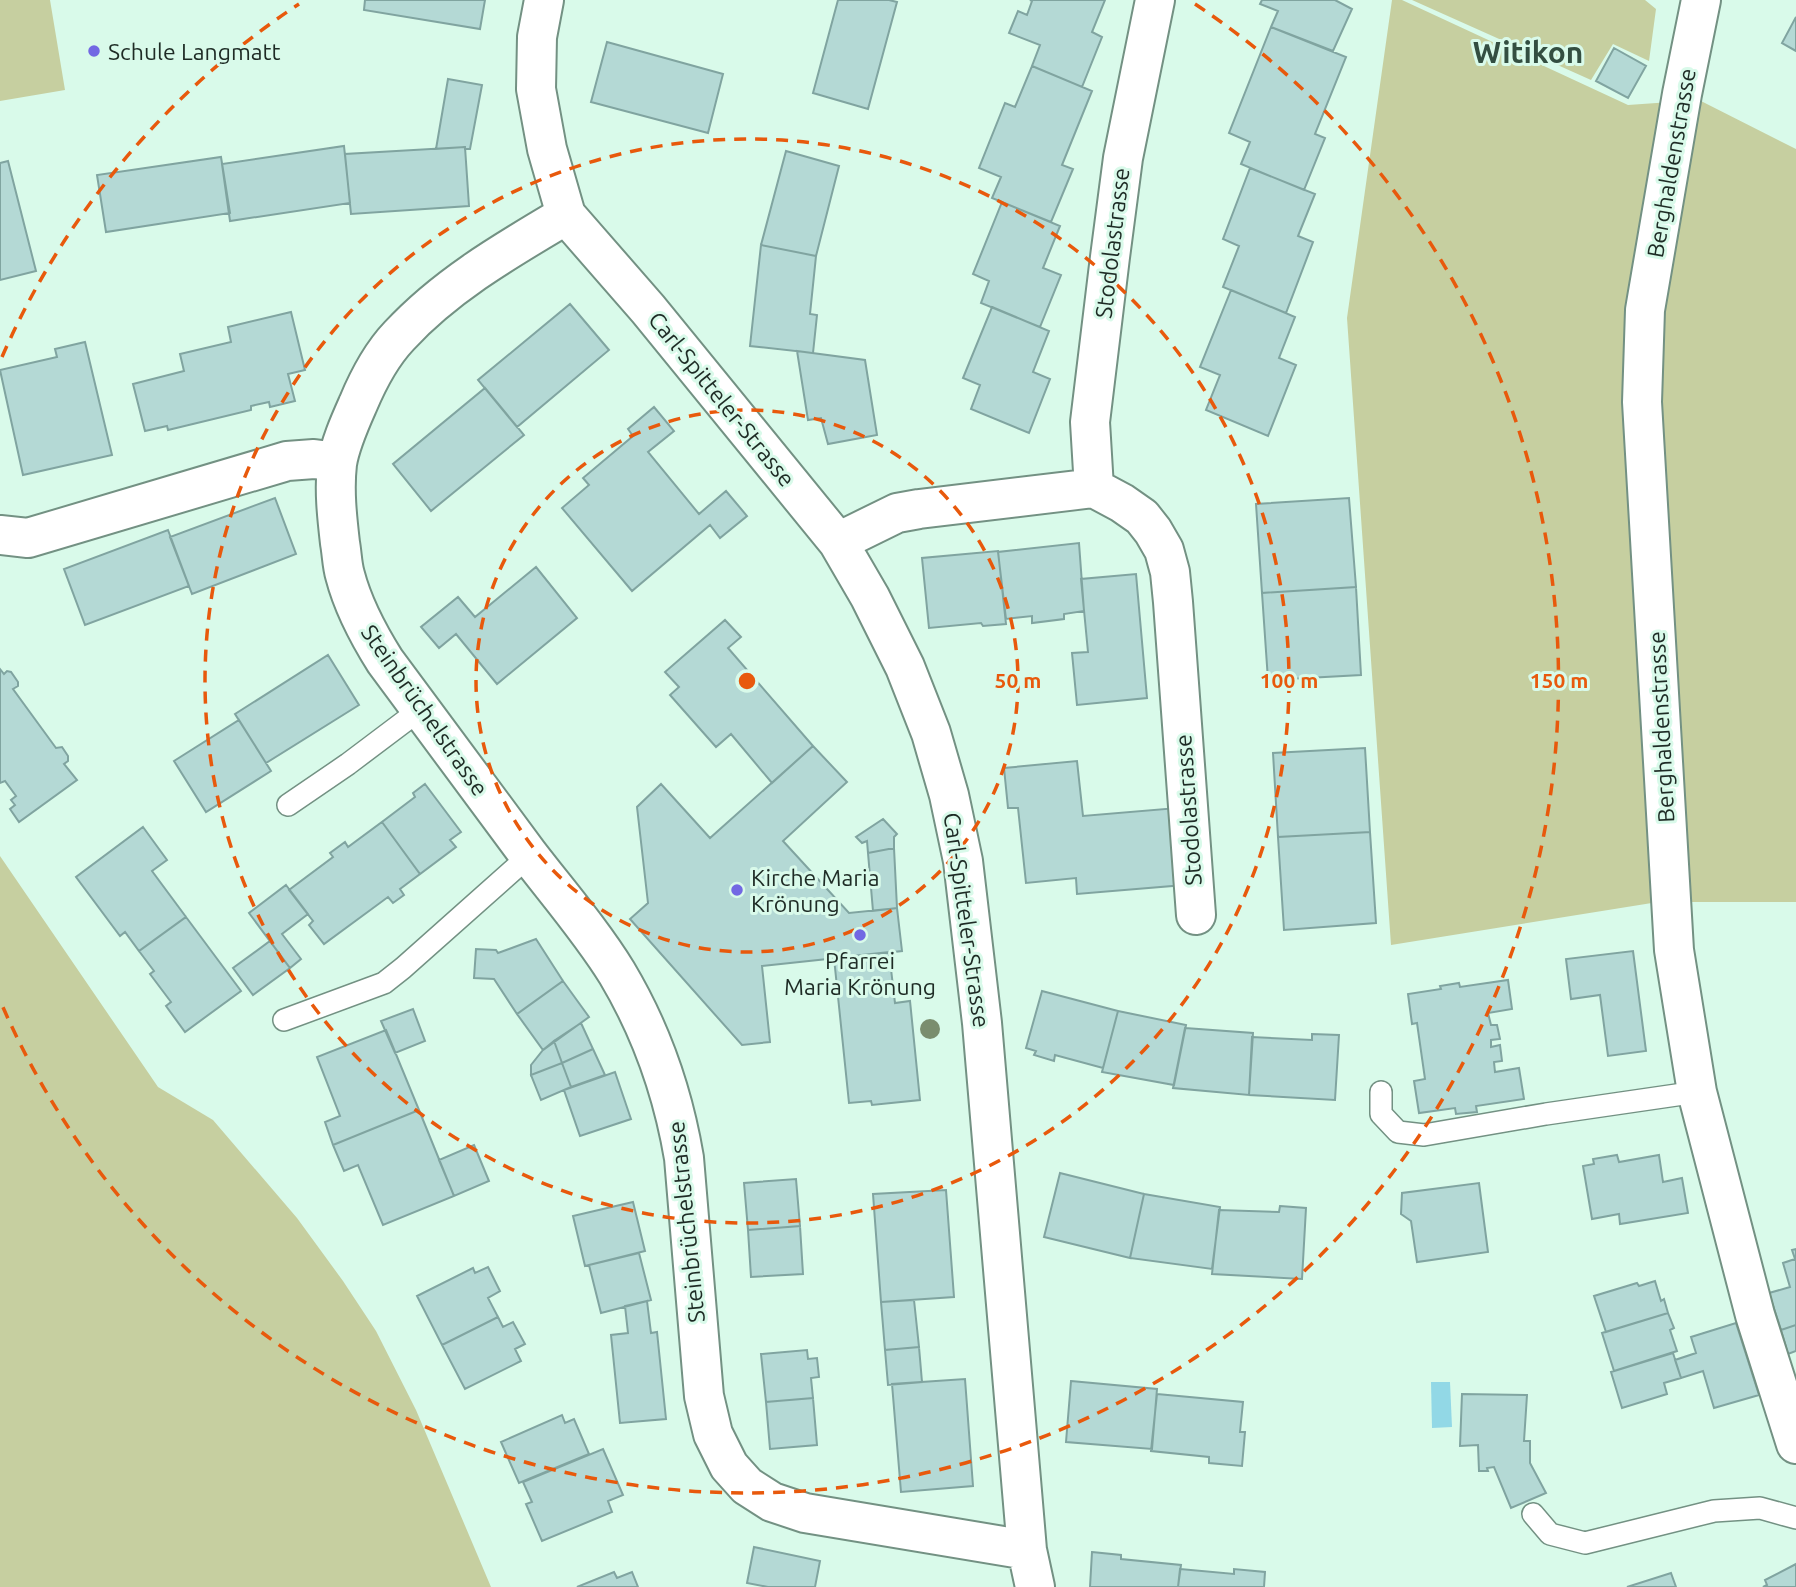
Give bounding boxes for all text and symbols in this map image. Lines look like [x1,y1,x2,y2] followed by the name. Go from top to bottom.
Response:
[1473,35,1583,69] district label: Witikon
[108,39,281,64] place label: Schule Langmatt
[86,43,102,59] marker: Schule Langmatt
[1642,66,1700,260] street label: Berghaldenstrasse
[1090,166,1134,320] street label: Stodolastrasse
[644,307,800,491] street label: Carl-Spitteler-Strasse
[357,620,493,800] street label: Steinbrüchelstrasse
[1644,631,1678,823] street label: Berghaldenstrasse
[995,668,1041,692] text: 50 m
[1260,668,1318,692] text: 100 m
[1530,668,1588,692] text: 150 m
[735,669,759,693] centre of rings
[1170,734,1206,886] street label: Stodolastrasse
[940,811,994,1029] street label: Carl-Spitteler-Strasse
[751,865,879,916] place label: Kirche Maria Krönung
[729,882,745,898] marker: Kirche Maria Krönung
[852,927,868,943] marker: Pfarrei Maria Krönung
[784,948,936,999] place label: Pfarrei Maria Krönung
[663,1120,709,1324] street label: Steinbrüchelstrasse

